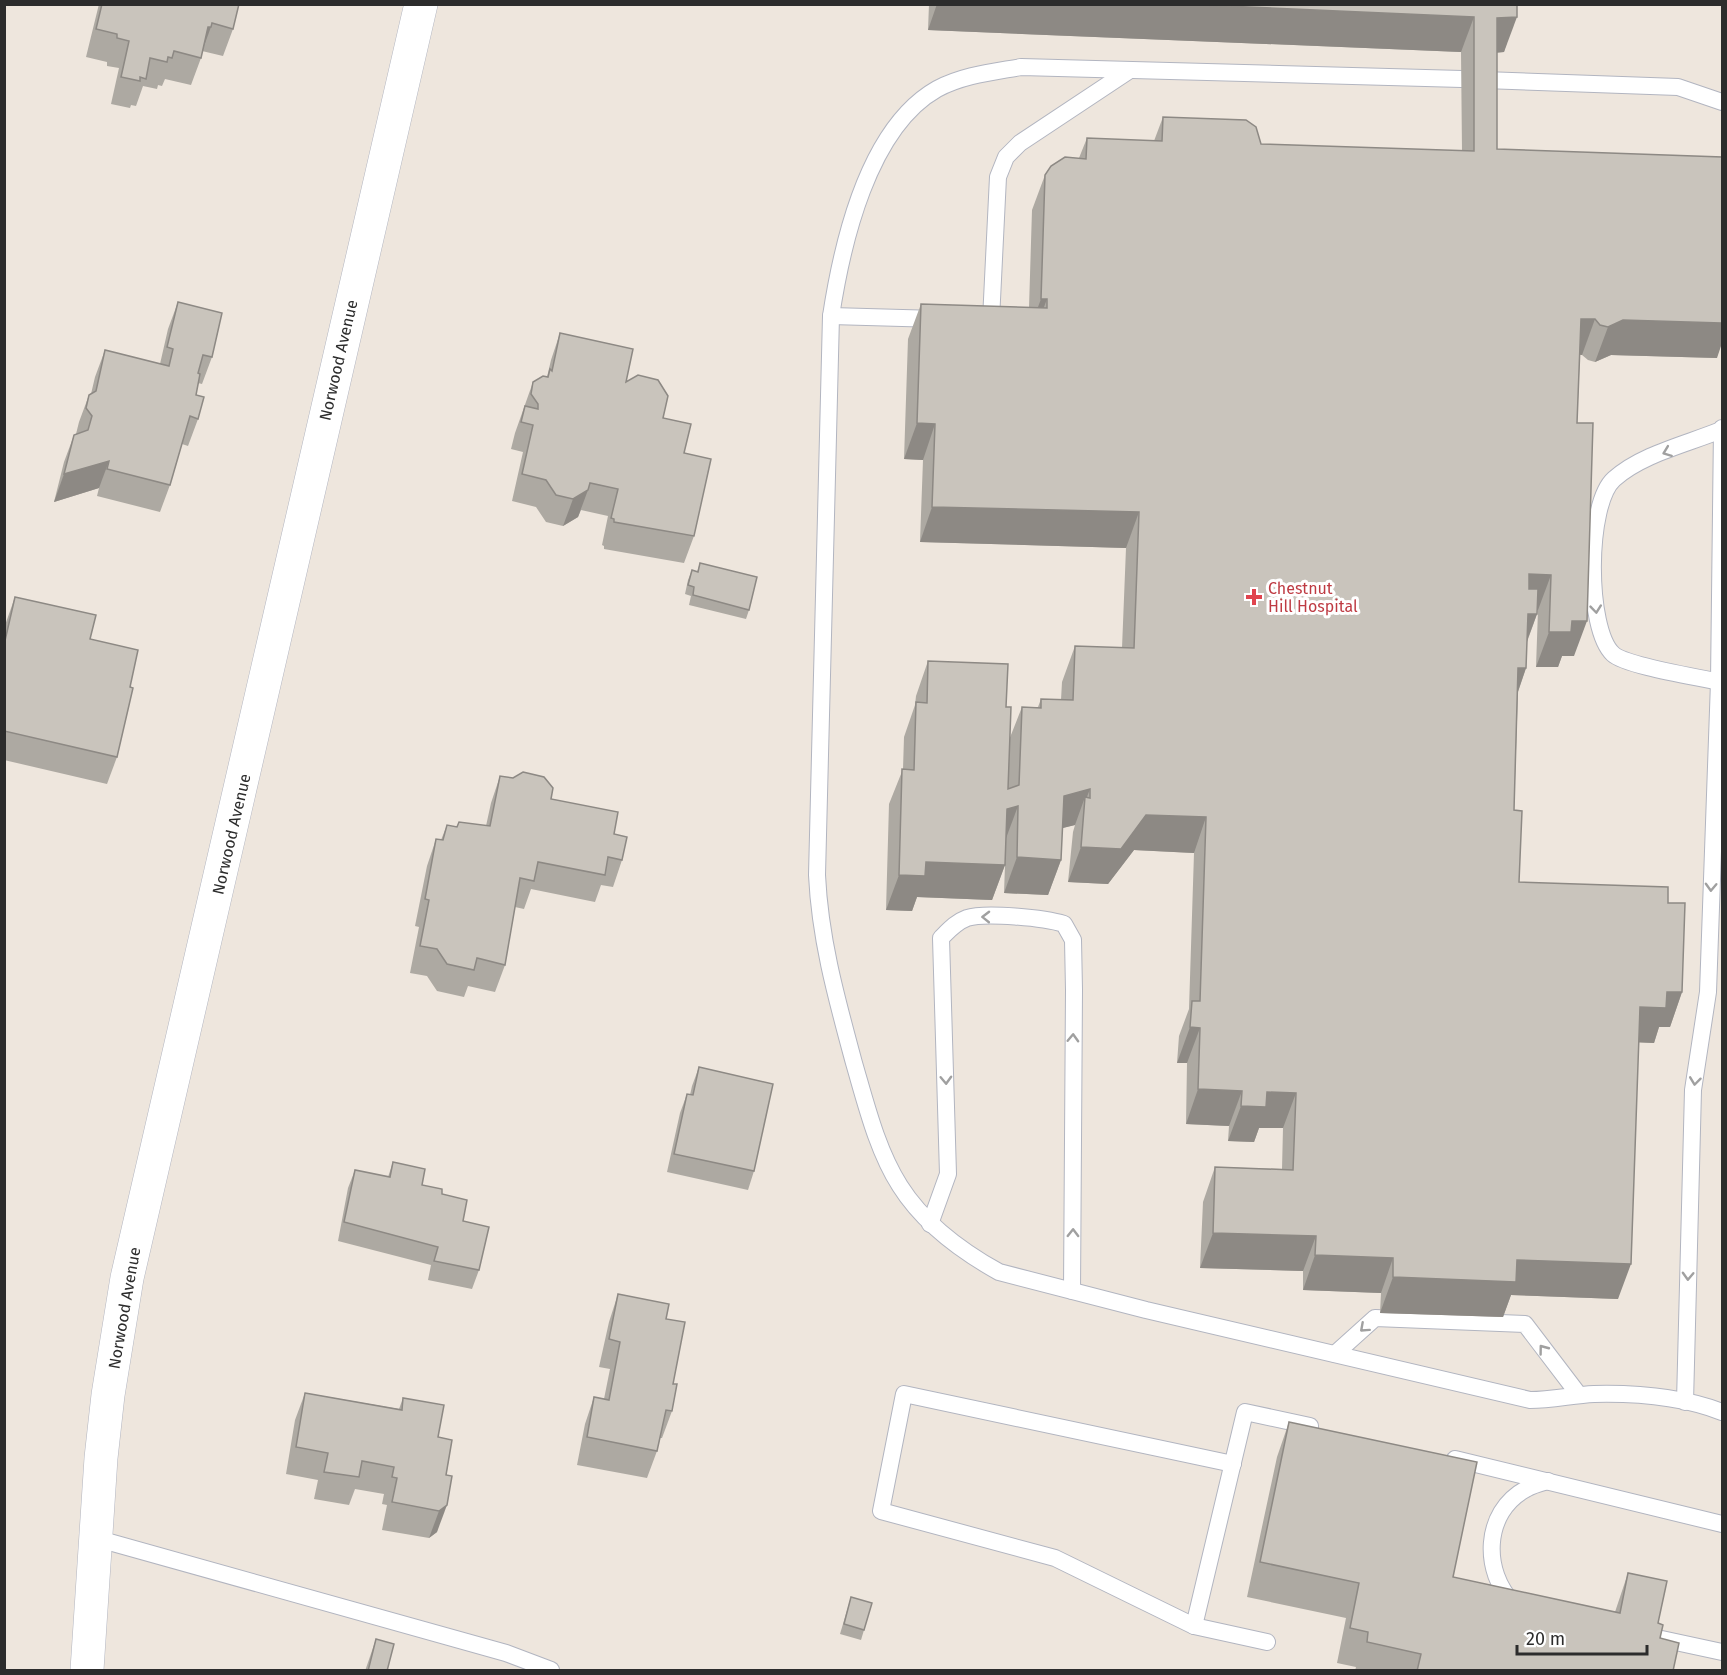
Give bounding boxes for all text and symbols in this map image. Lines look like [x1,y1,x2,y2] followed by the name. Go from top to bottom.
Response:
[315,298,362,422] street label: Norwood Avenue
[1662,445,1673,457] one-way arrow
[1268,579,1358,616] place label: Chestnut Hill Hospital
[1245,588,1263,606] marker: Chestnut Hill Hospital
[1589,605,1602,614] one-way arrow
[208,772,255,896] street label: Norwood Avenue
[1705,883,1718,892] one-way arrow
[982,911,991,923] one-way arrow
[1066,1033,1079,1042] one-way arrow
[939,1076,952,1085] one-way arrow
[1689,1077,1701,1086] one-way arrow
[1067,1228,1079,1237] one-way arrow
[104,1246,145,1371] street label: Norwood Avenue
[1682,1271,1695,1280] one-way arrow
[1361,1321,1371,1332] one-way arrow
[1540,1344,1551,1355] one-way arrow
[1517,1618,1648,1656] scale bar
[1526,1628,1565,1650] text: 20 m

